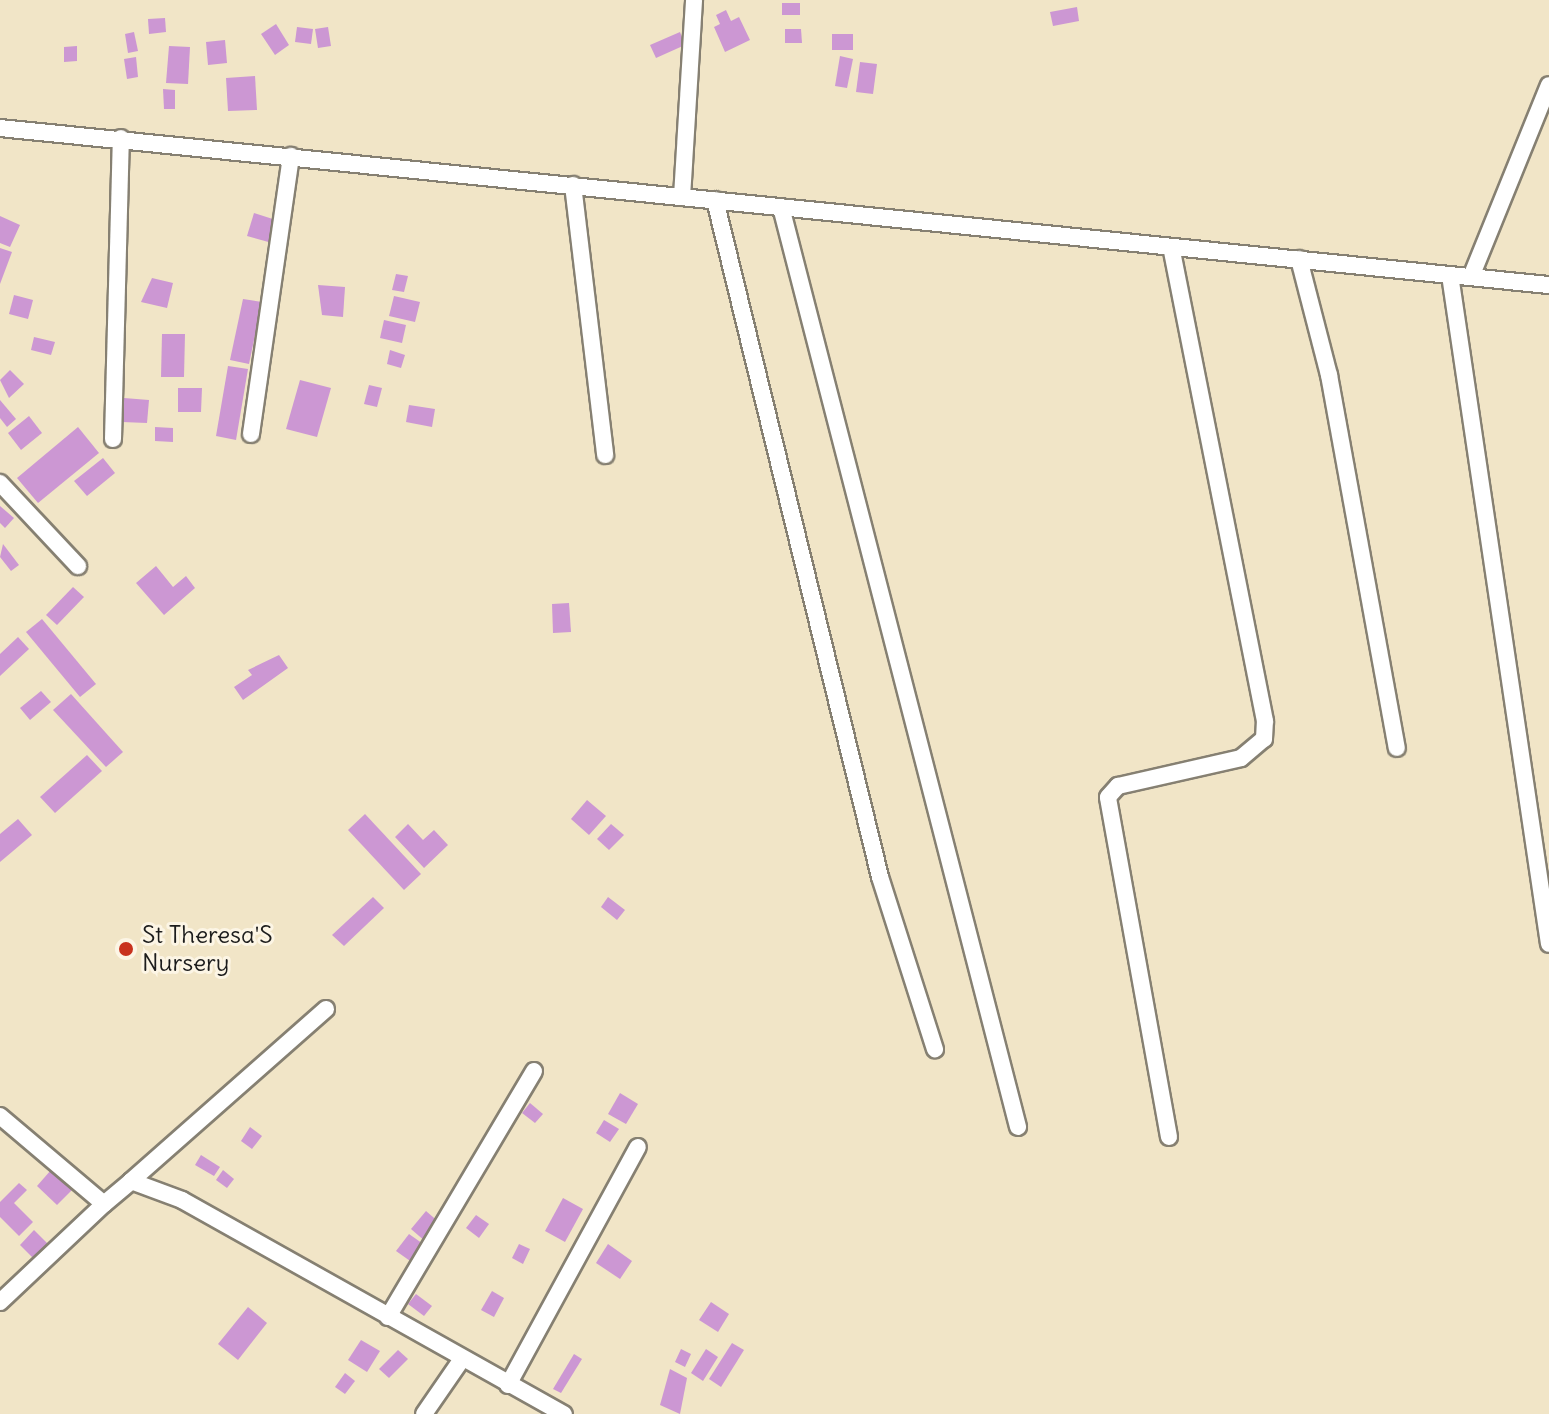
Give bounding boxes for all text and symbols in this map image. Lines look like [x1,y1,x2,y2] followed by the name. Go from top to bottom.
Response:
[142,921,273,977] place label: St Theresa'S Nursery
[117,940,135,958] marker: St Theresa'S Nursery

